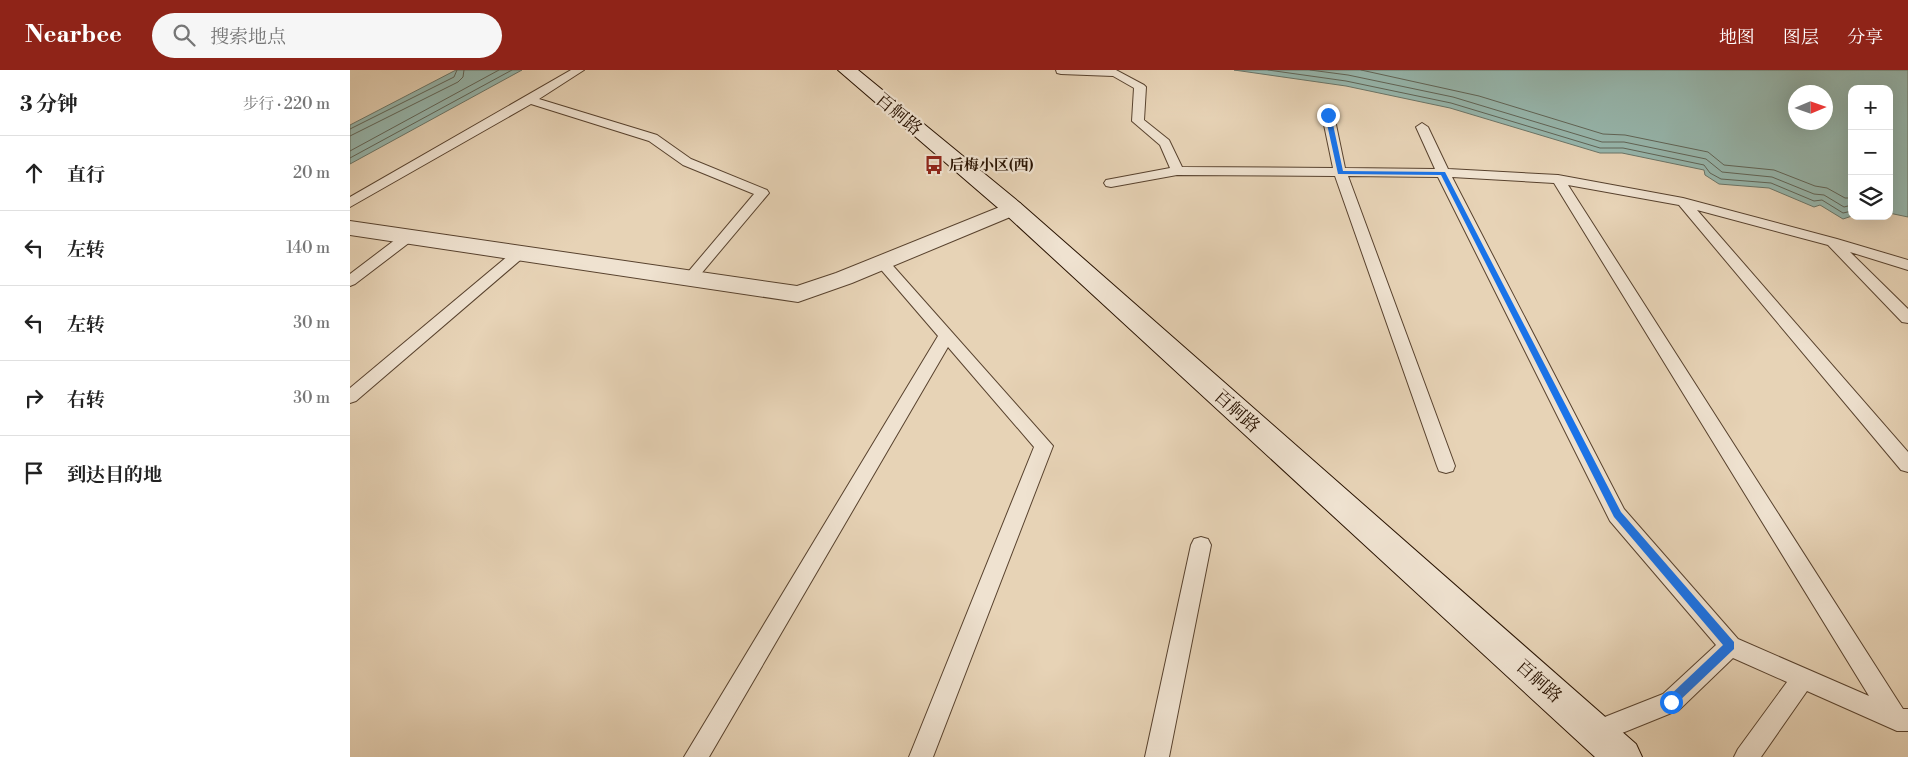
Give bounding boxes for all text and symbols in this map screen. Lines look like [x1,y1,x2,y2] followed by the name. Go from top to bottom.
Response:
[152,13,502,58] search box
[25,20,122,50] text: Nearbee
[170,21,198,49] icon: search
[210,25,286,49] text: 搜索地点
[1719,26,1755,49] text: 地图
[1783,26,1819,49] text: 图层
[1847,26,1883,49] text: 分享
[1788,85,1833,130] north arrow
[1848,85,1893,220] map controls
[1848,85,1893,130] button: +
[871,88,927,141] street label: 百舸路
[20,92,78,118] text: 3 分钟
[243,94,330,114] text: 步行 · 220 m
[1317,104,1340,127] route end
[1848,130,1893,175] button: −
[923,154,945,176] bus stop icon: 后梅小区(西)
[949,156,1034,175] place label: 后梅小区(西)
[20,159,48,187] icon: ahead
[67,163,105,187] text: 直行
[293,163,330,183] text: 20 m
[1848,175,1893,220] button: layers
[20,234,48,262] icon: left
[67,238,105,262] text: 左转
[286,238,330,258] text: 140 m
[20,309,48,337] icon: left
[67,313,105,337] text: 左转
[293,313,330,333] text: 30 m
[20,384,48,412] icon: right
[1209,385,1264,438] street label: 百舸路
[67,388,105,412] text: 右转
[293,388,330,408] text: 30 m
[20,459,48,487] icon: arrive
[67,463,162,487] text: 到达目的地
[1511,655,1566,708] street label: 百舸路
[1660,691,1683,714] route start

